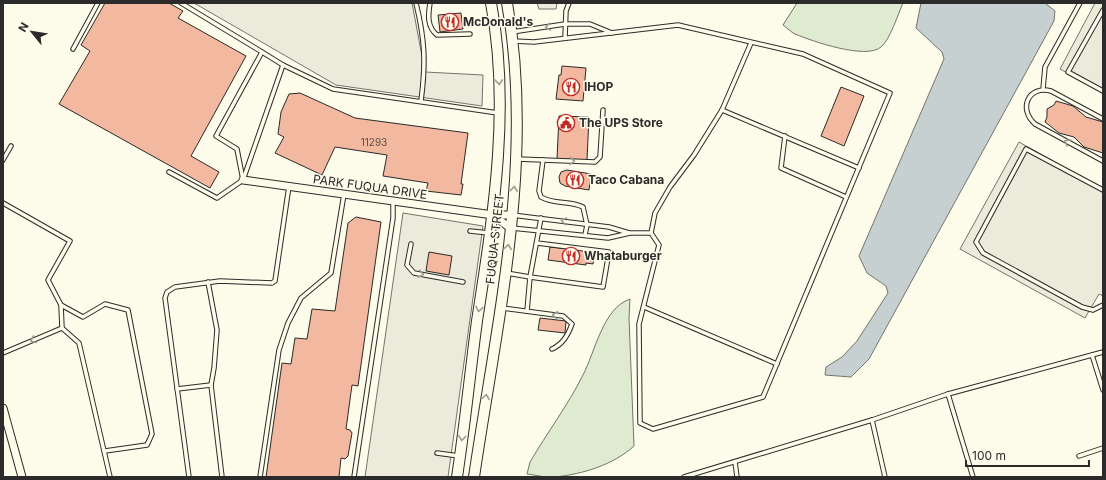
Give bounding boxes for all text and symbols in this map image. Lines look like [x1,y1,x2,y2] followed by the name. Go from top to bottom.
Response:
[12,12,52,52] north arrow
[440,12,460,32] restaurant icon: McDonald's
[463,14,533,29] place label: McDonald's
[15,20,31,34] text: N
[545,22,551,30] one-way arrow
[561,77,581,97] restaurant icon: IHOP
[494,79,503,85] one-way arrow
[584,79,614,94] place label: IHOP
[556,113,576,133] public building icon: The UPS Store
[579,115,663,130] place label: The UPS Store
[361,136,387,148] house number: 11293
[1064,139,1071,146] one-way arrow
[569,157,575,166] one-way arrow
[565,170,585,190] restaurant icon: Taco Cabana
[312,171,428,202] street label: PARK FUQUA DRIVE
[588,172,664,187] place label: Taco Cabana
[509,186,518,192] one-way arrow
[482,193,507,285] street label: FUQUA STREET
[561,217,567,226] one-way arrow
[503,244,512,250] one-way arrow
[561,246,581,266] restaurant icon: Whataburger
[584,248,662,263] place label: Whataburger
[418,270,425,278] one-way arrow
[475,306,484,312] one-way arrow
[552,311,558,320] one-way arrow
[29,336,36,344] one-way arrow
[481,394,490,400] one-way arrow
[458,435,467,441] one-way arrow
[966,442,1089,468] scale bar
[972,448,1006,463] text: 100 m

